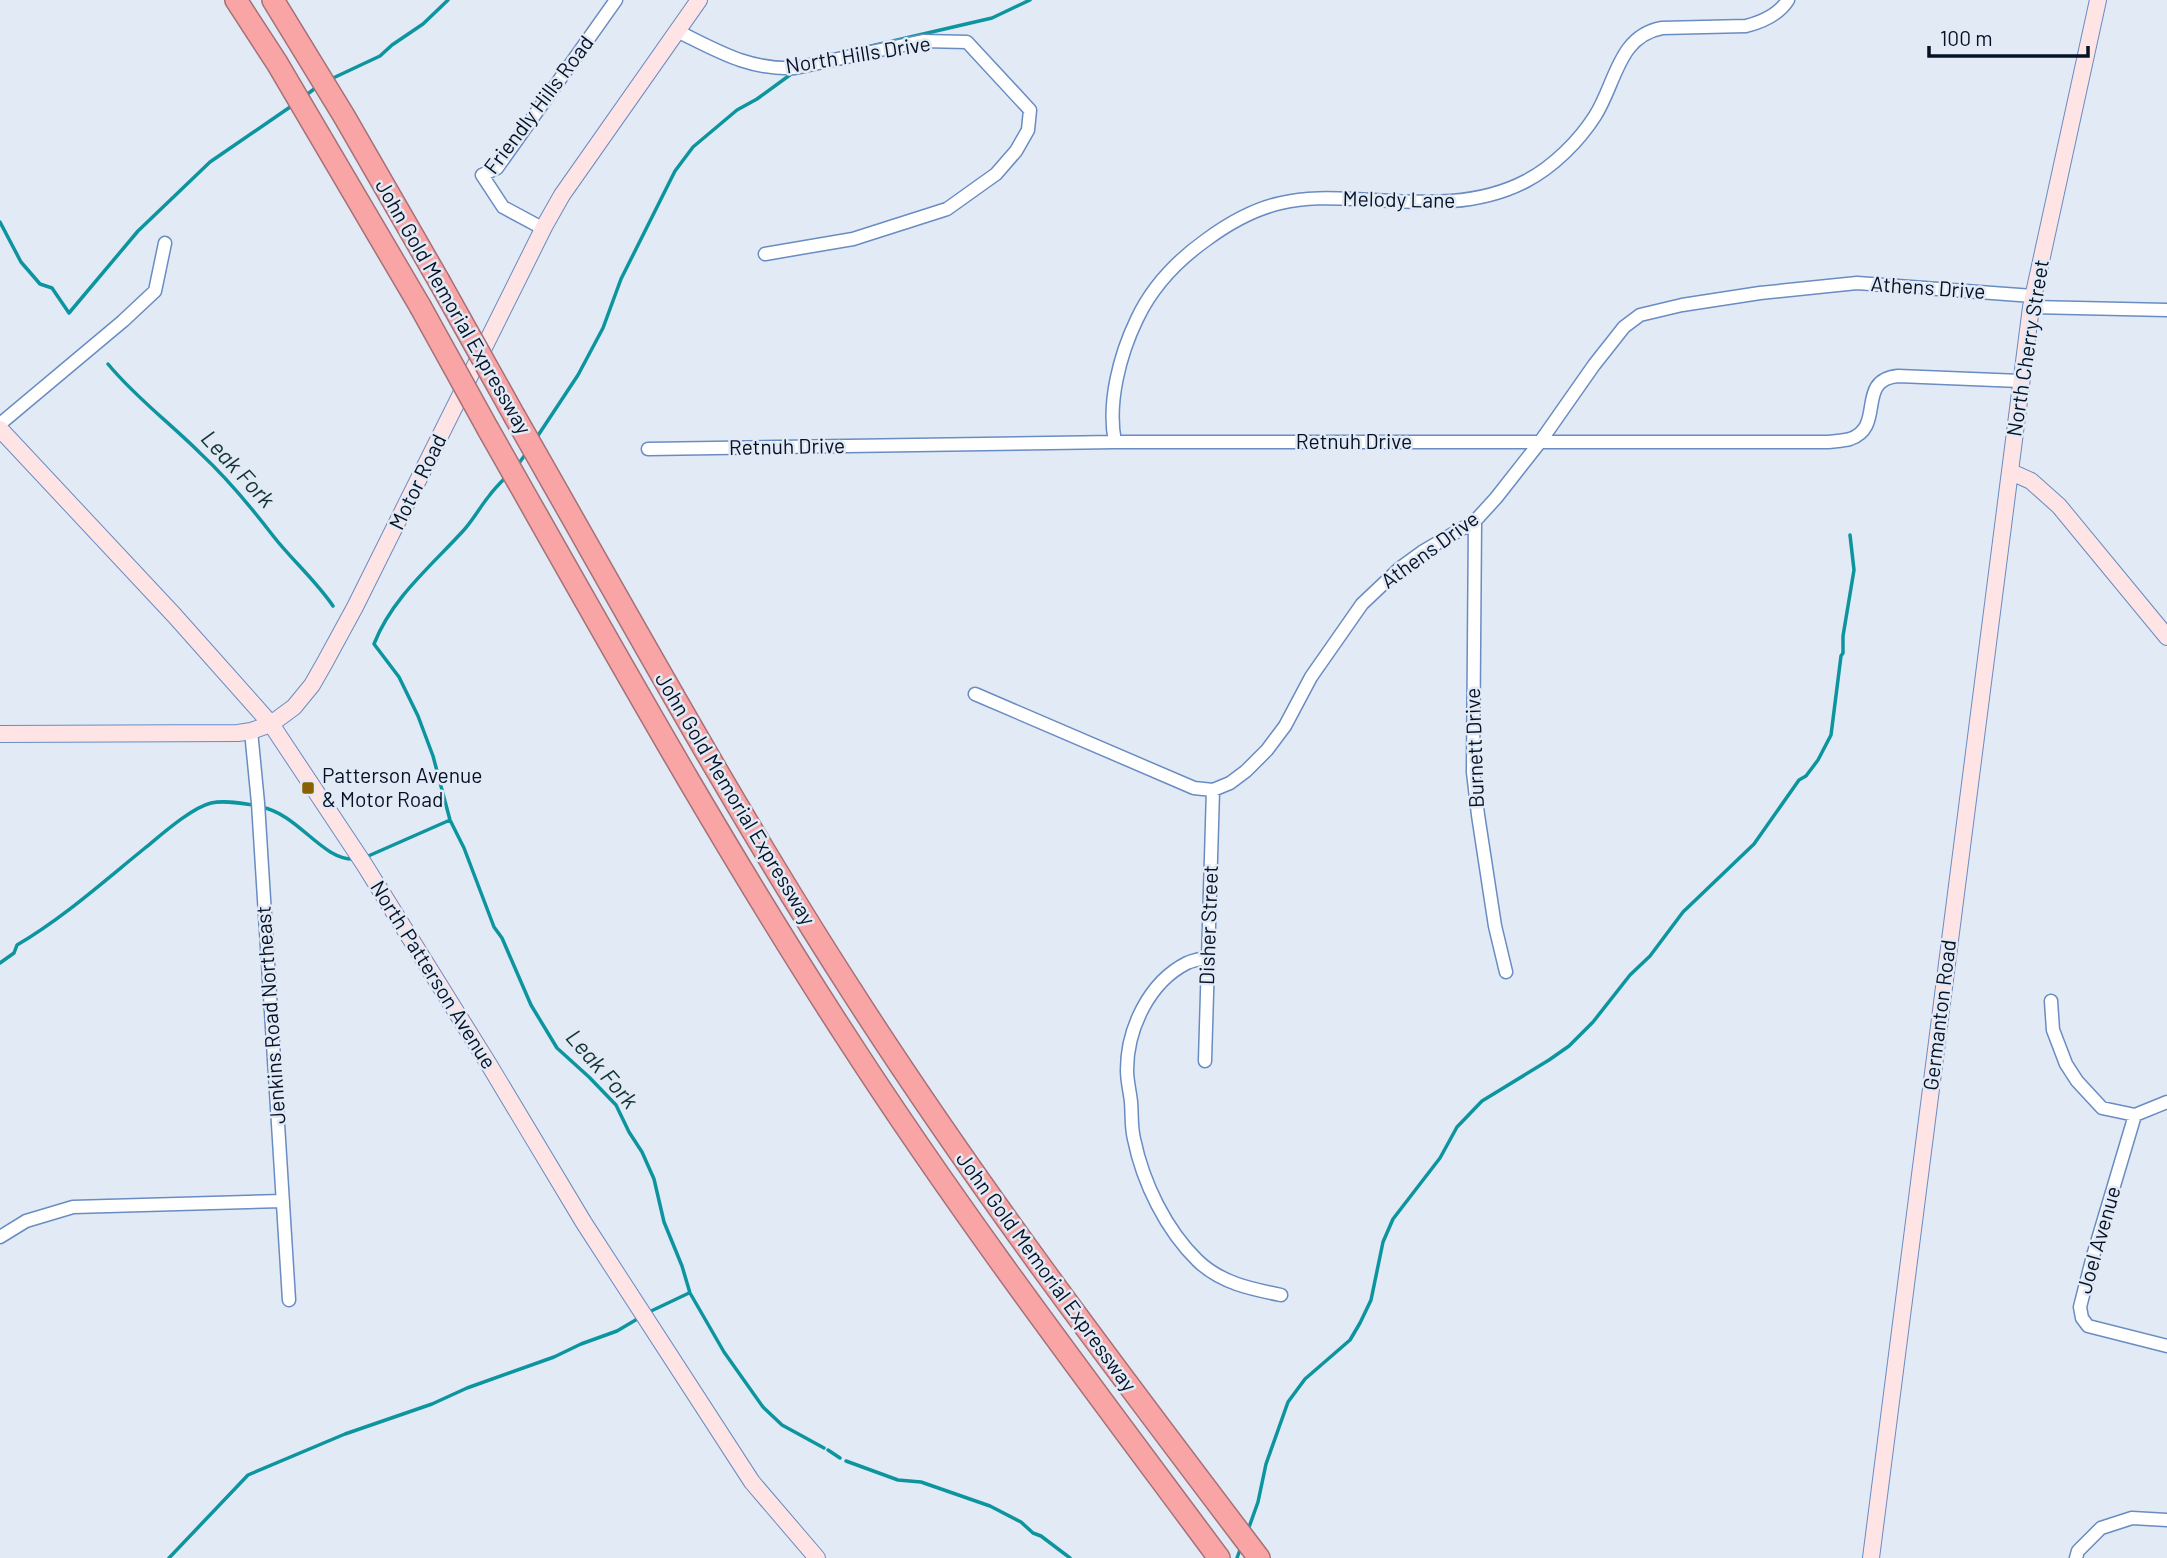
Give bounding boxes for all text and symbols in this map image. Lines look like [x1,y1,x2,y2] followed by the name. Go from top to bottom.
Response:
[1929,14,2088,58] scale bar
[1940,25,1993,50] text: 100 m
[478,30,598,178] street label: Friendly Hills Road
[783,30,932,77] street label: North Hills Drive
[371,174,538,438] street label: John Gold Memorial Expressway
[1342,185,1456,212] street label: Melody Lane
[2000,257,2053,438] street label: North Cherry Street
[1870,270,1986,303] street label: Athens Drive
[196,424,282,513] water label: Leak Fork
[1296,428,1412,453] street label: Retnuh Drive
[383,429,451,533] street label: Motor Road
[729,432,845,459] street label: Retnuh Drive
[1375,505,1483,593] street label: Athens Drive
[651,667,822,929] street label: John Gold Memorial Expressway
[1459,688,1488,809] street label: Burnett Drive
[322,762,483,811] place label: Patterson Avenue & Motor Road
[300,780,316,796] marker: Patterson Avenue & Motor Road
[1193,865,1222,985] street label: Disher Street
[366,875,502,1073] street label: North Patterson Avenue
[249,905,290,1125] street label: Jenkins Road Northeast
[1917,938,1960,1092] street label: Germanton Road
[561,1023,645,1114] water label: Leak Fork
[952,1146,1143,1396] street label: John Gold Memorial Expressway
[2070,1183,2125,1296] street label: Joel Avenue

